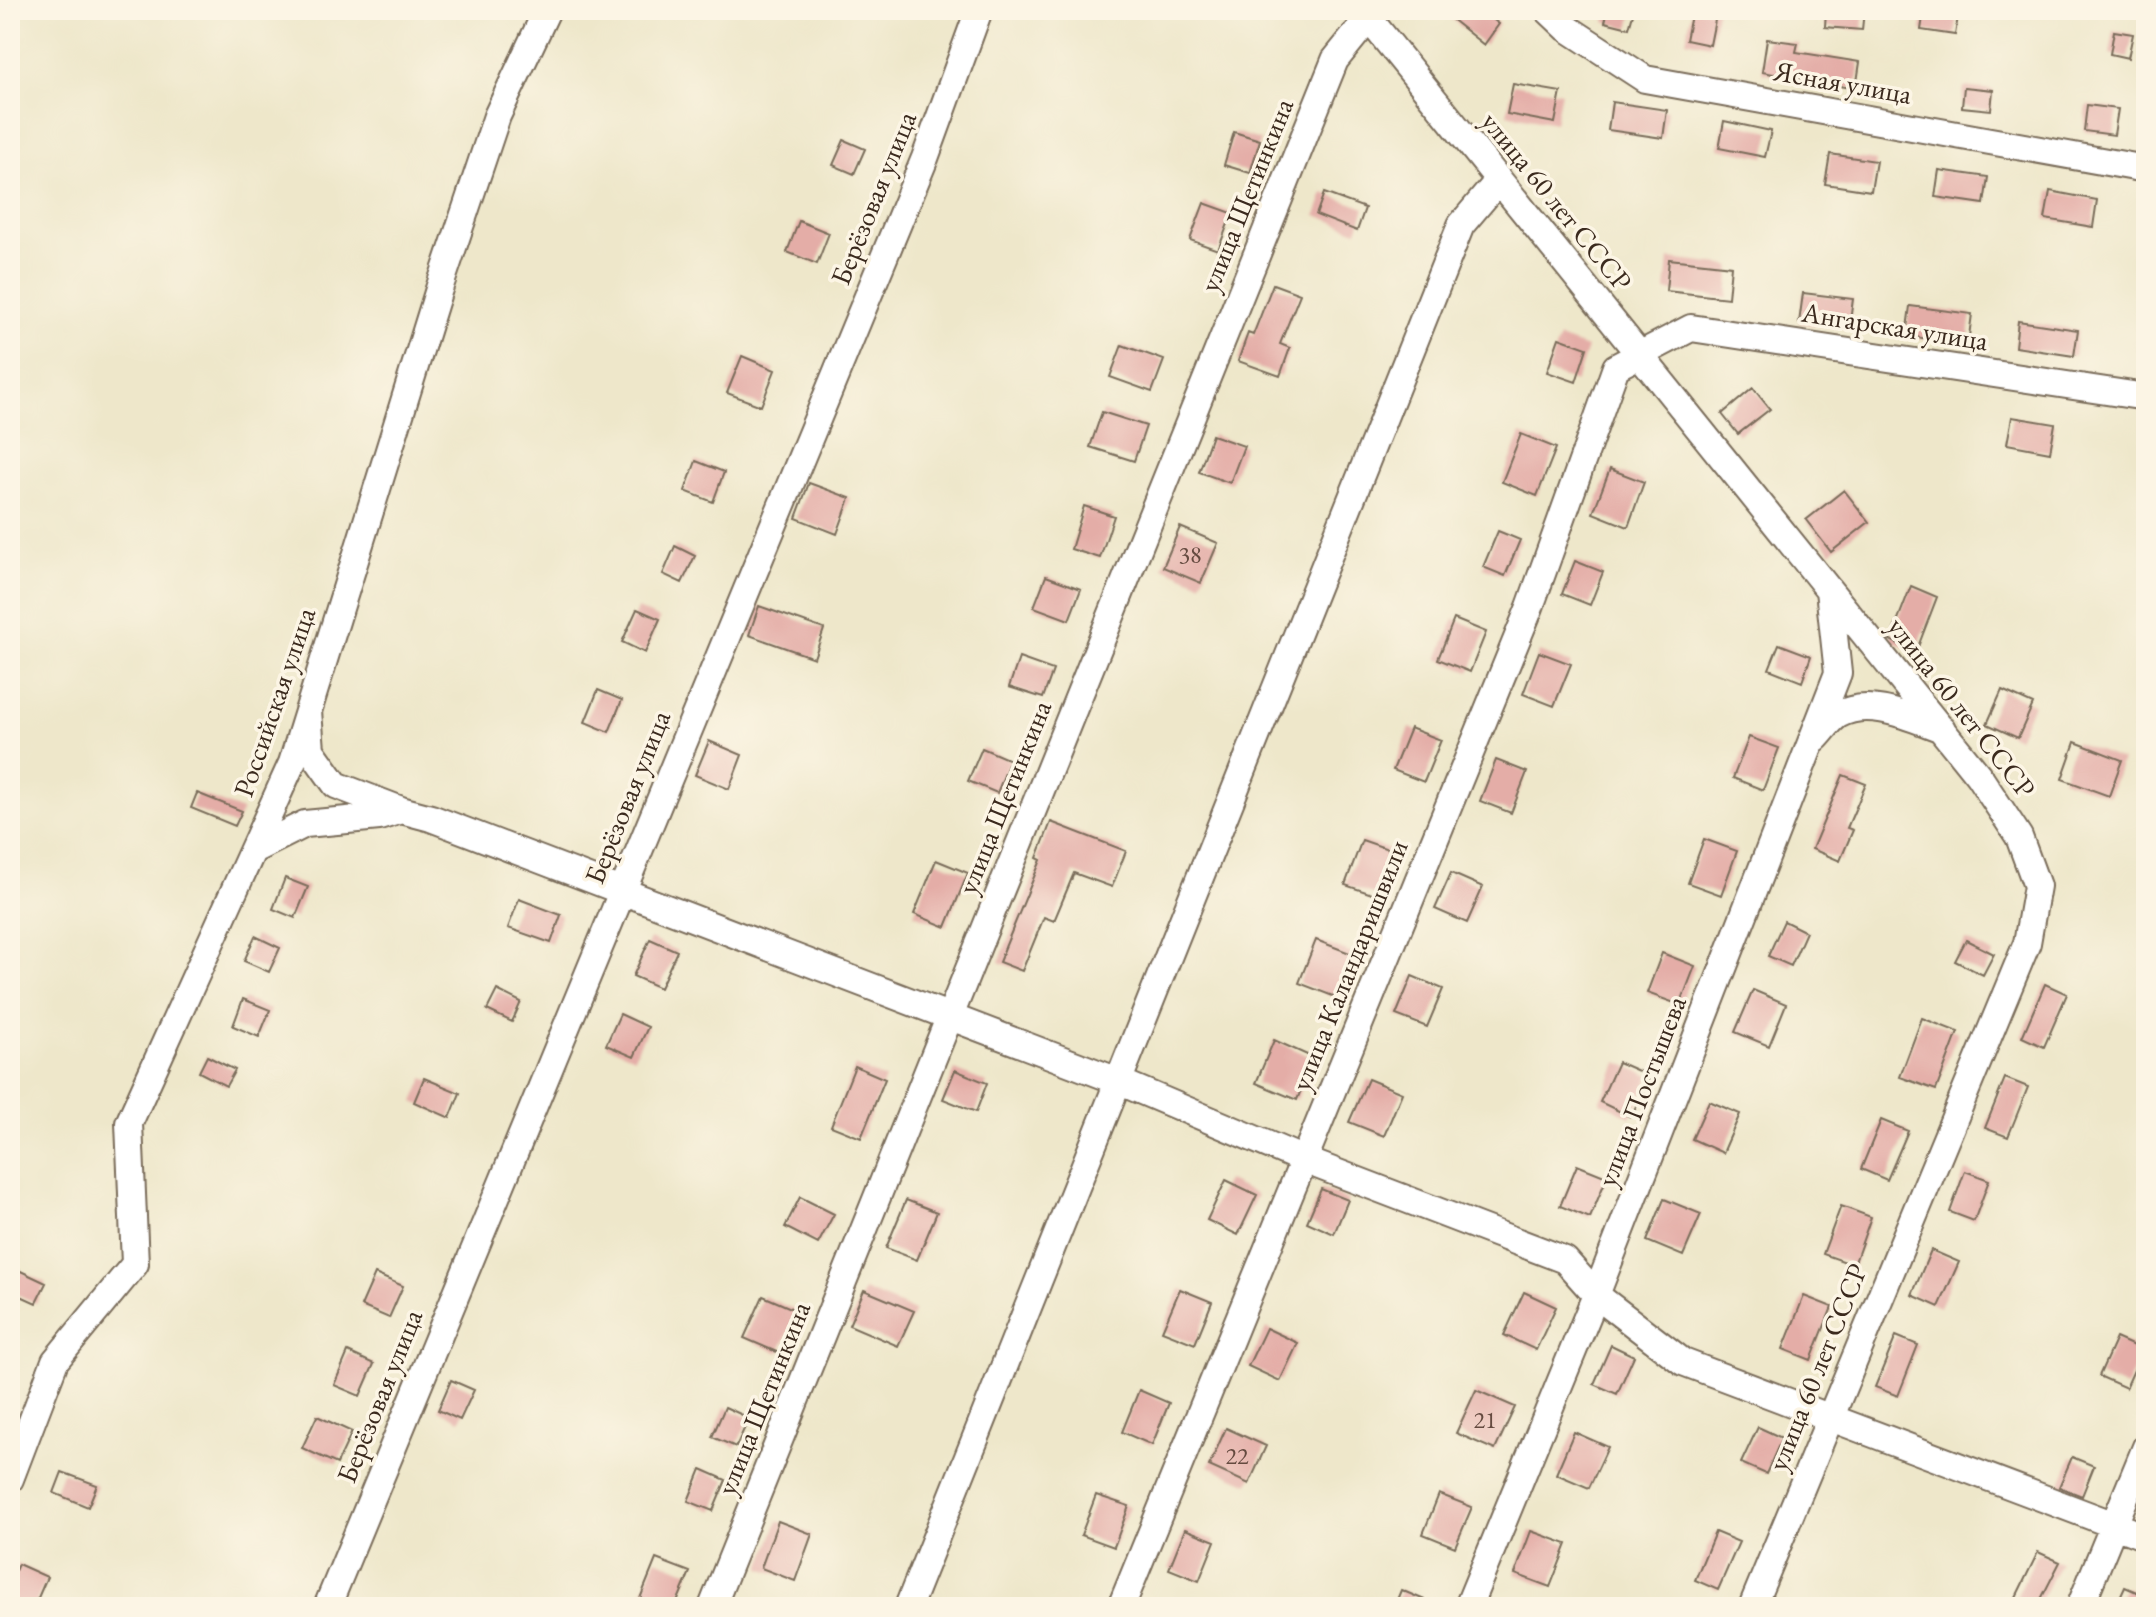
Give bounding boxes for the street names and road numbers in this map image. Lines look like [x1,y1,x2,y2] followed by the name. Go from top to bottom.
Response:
[1770,52,1915,112] street label: Ясная улица
[1191,92,1302,297] street label: улица Щетинкина
[1474,104,1640,298] street label: улица 60 лет СССР
[822,105,924,290] street label: Берёзовая улица
[1798,293,1992,359] street label: Ангарская улица
[225,602,324,801] street label: Российская улица
[1880,609,2044,805] street label: улица 60 лет СССР
[949,694,1060,899] street label: улица Щетинкина
[576,704,678,889] street label: Берёзовая улица
[1282,834,1416,1096] street label: улица Каландаришвили
[1588,990,1694,1191] street label: улица Постышева
[1759,1258,1875,1476] street label: улица 60 лет СССР
[708,1295,819,1500] street label: улица Щетинкина
[328,1303,430,1488] street label: Берёзовая улица

